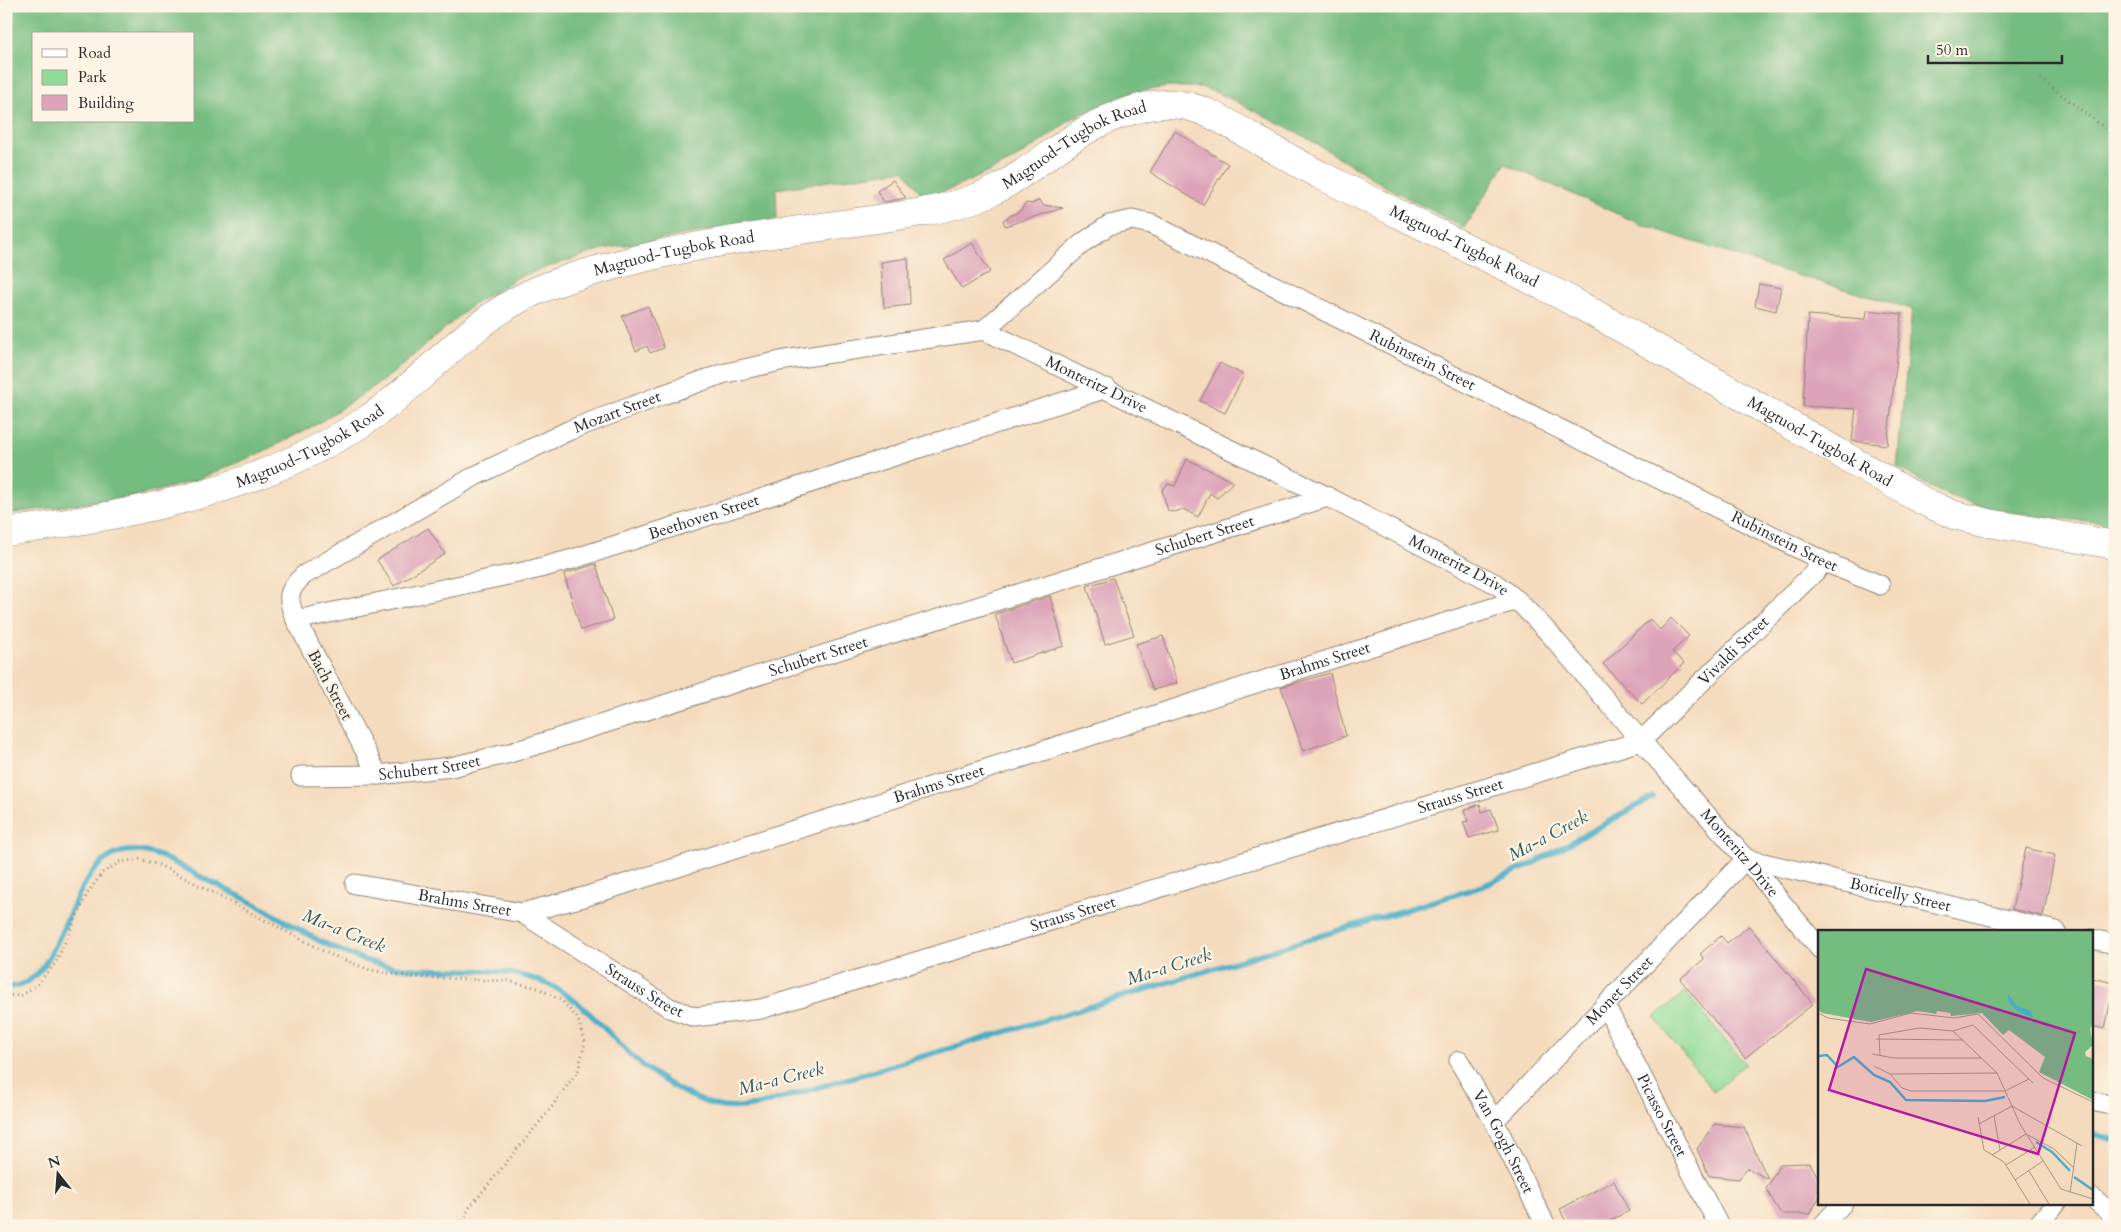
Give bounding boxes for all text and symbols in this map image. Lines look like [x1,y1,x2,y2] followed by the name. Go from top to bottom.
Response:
[32,32,195,122] legend
[1928,32,2062,64] scale bar
[1936,40,1968,60] text: 50 m
[78,43,111,63] text: Road
[78,67,107,87] text: Park
[78,93,134,113] text: Building
[998,96,1149,195] street label: Magtuod-Tugbok Road
[1386,200,1543,293] street label: Magtuod-Tugbok Road
[591,226,756,282] street label: Magtuod-Tugbok Road
[1366,324,1479,396] street label: Rubinstein Street
[1042,351,1151,419] street label: Monteritz Drive
[571,385,664,439] street label: Mozart Street
[1743,391,1897,492] street label: Magtuod-Tugbok Road
[233,400,389,493] street label: Magtuod-Tugbok Road
[646,489,762,545] street label: Beethoven Street
[1728,506,1841,577] street label: Rubinstein Street
[1153,510,1257,561] street label: Schubert Street
[1405,530,1514,601] street label: Monteritz Drive
[1693,611,1774,691] street label: Vivaldi Street
[766,631,870,682] street label: Schubert Street
[1277,636,1373,686] street label: Brahms Street
[302,646,358,724] street label: Bach Street
[378,749,483,786] street label: Schubert Street
[891,759,987,809] street label: Brahms Street
[1415,773,1506,819] street label: Strauss Street
[1503,804,1593,868] water label: Ma-a Creek
[1695,804,1784,902] street label: Monteritz Drive
[1848,872,1953,917] street label: Boticelly Street
[416,884,513,922] street label: Brahms Street
[1028,891,1118,937] street label: Strauss Street
[299,903,389,959] water label: Ma-a Creek
[1818,930,2094,1204] inset map
[1123,942,1215,992] water label: Ma-a Creek
[1581,951,1658,1030] street label: Monet Street
[601,958,686,1023] street label: Strauss Street
[735,1056,827,1102] water label: Ma-a Creek
[1631,1070,1692,1160] street label: Picasso Street
[1467,1086,1539,1197] street label: Van Gogh Street
[32,1150,82,1200] north arrow
[46,1151,63,1173] text: N

